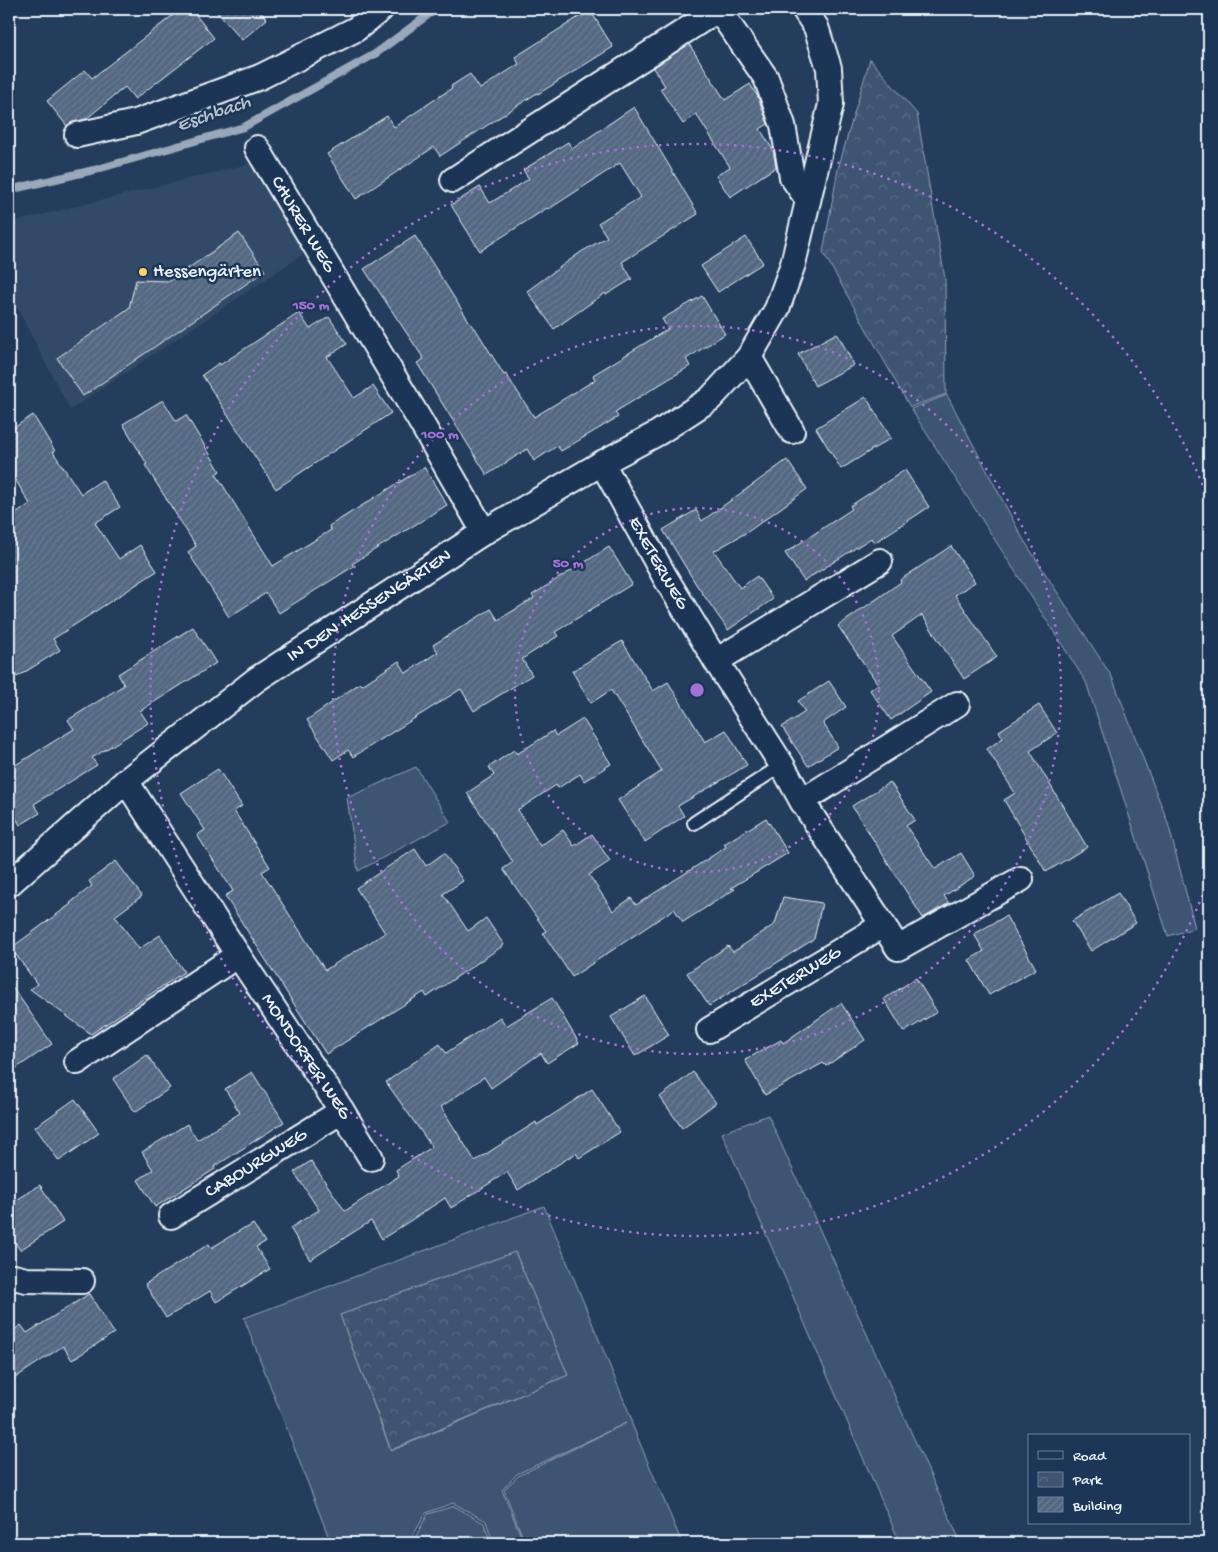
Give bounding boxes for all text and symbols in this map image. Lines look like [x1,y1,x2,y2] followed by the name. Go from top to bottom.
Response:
[174,92,254,138] water label: Eschbach
[265,172,341,278] street label: CHURER WEG
[153,261,261,284] place label: Hessengärten
[137,266,149,278] marker: Hessengärten
[292,297,330,315] text: 150 m
[420,426,459,444] text: 100 m
[623,513,694,615] street label: EXETERWEG
[283,544,456,668] street label: IN DEN HESSENGÄRTEN
[553,555,584,573] text: 50 m
[688,681,706,699] centre of rings
[745,941,846,1014] street label: EXETERWEG
[255,989,357,1125] street label: MONDORFER WEG
[201,1123,312,1204] street label: CABOURGWEG
[1028,1434,1190,1524] legend
[1073,1448,1107,1466] text: Road
[1072,1472,1103,1490] text: Park
[1072,1498,1122,1516] text: Building

